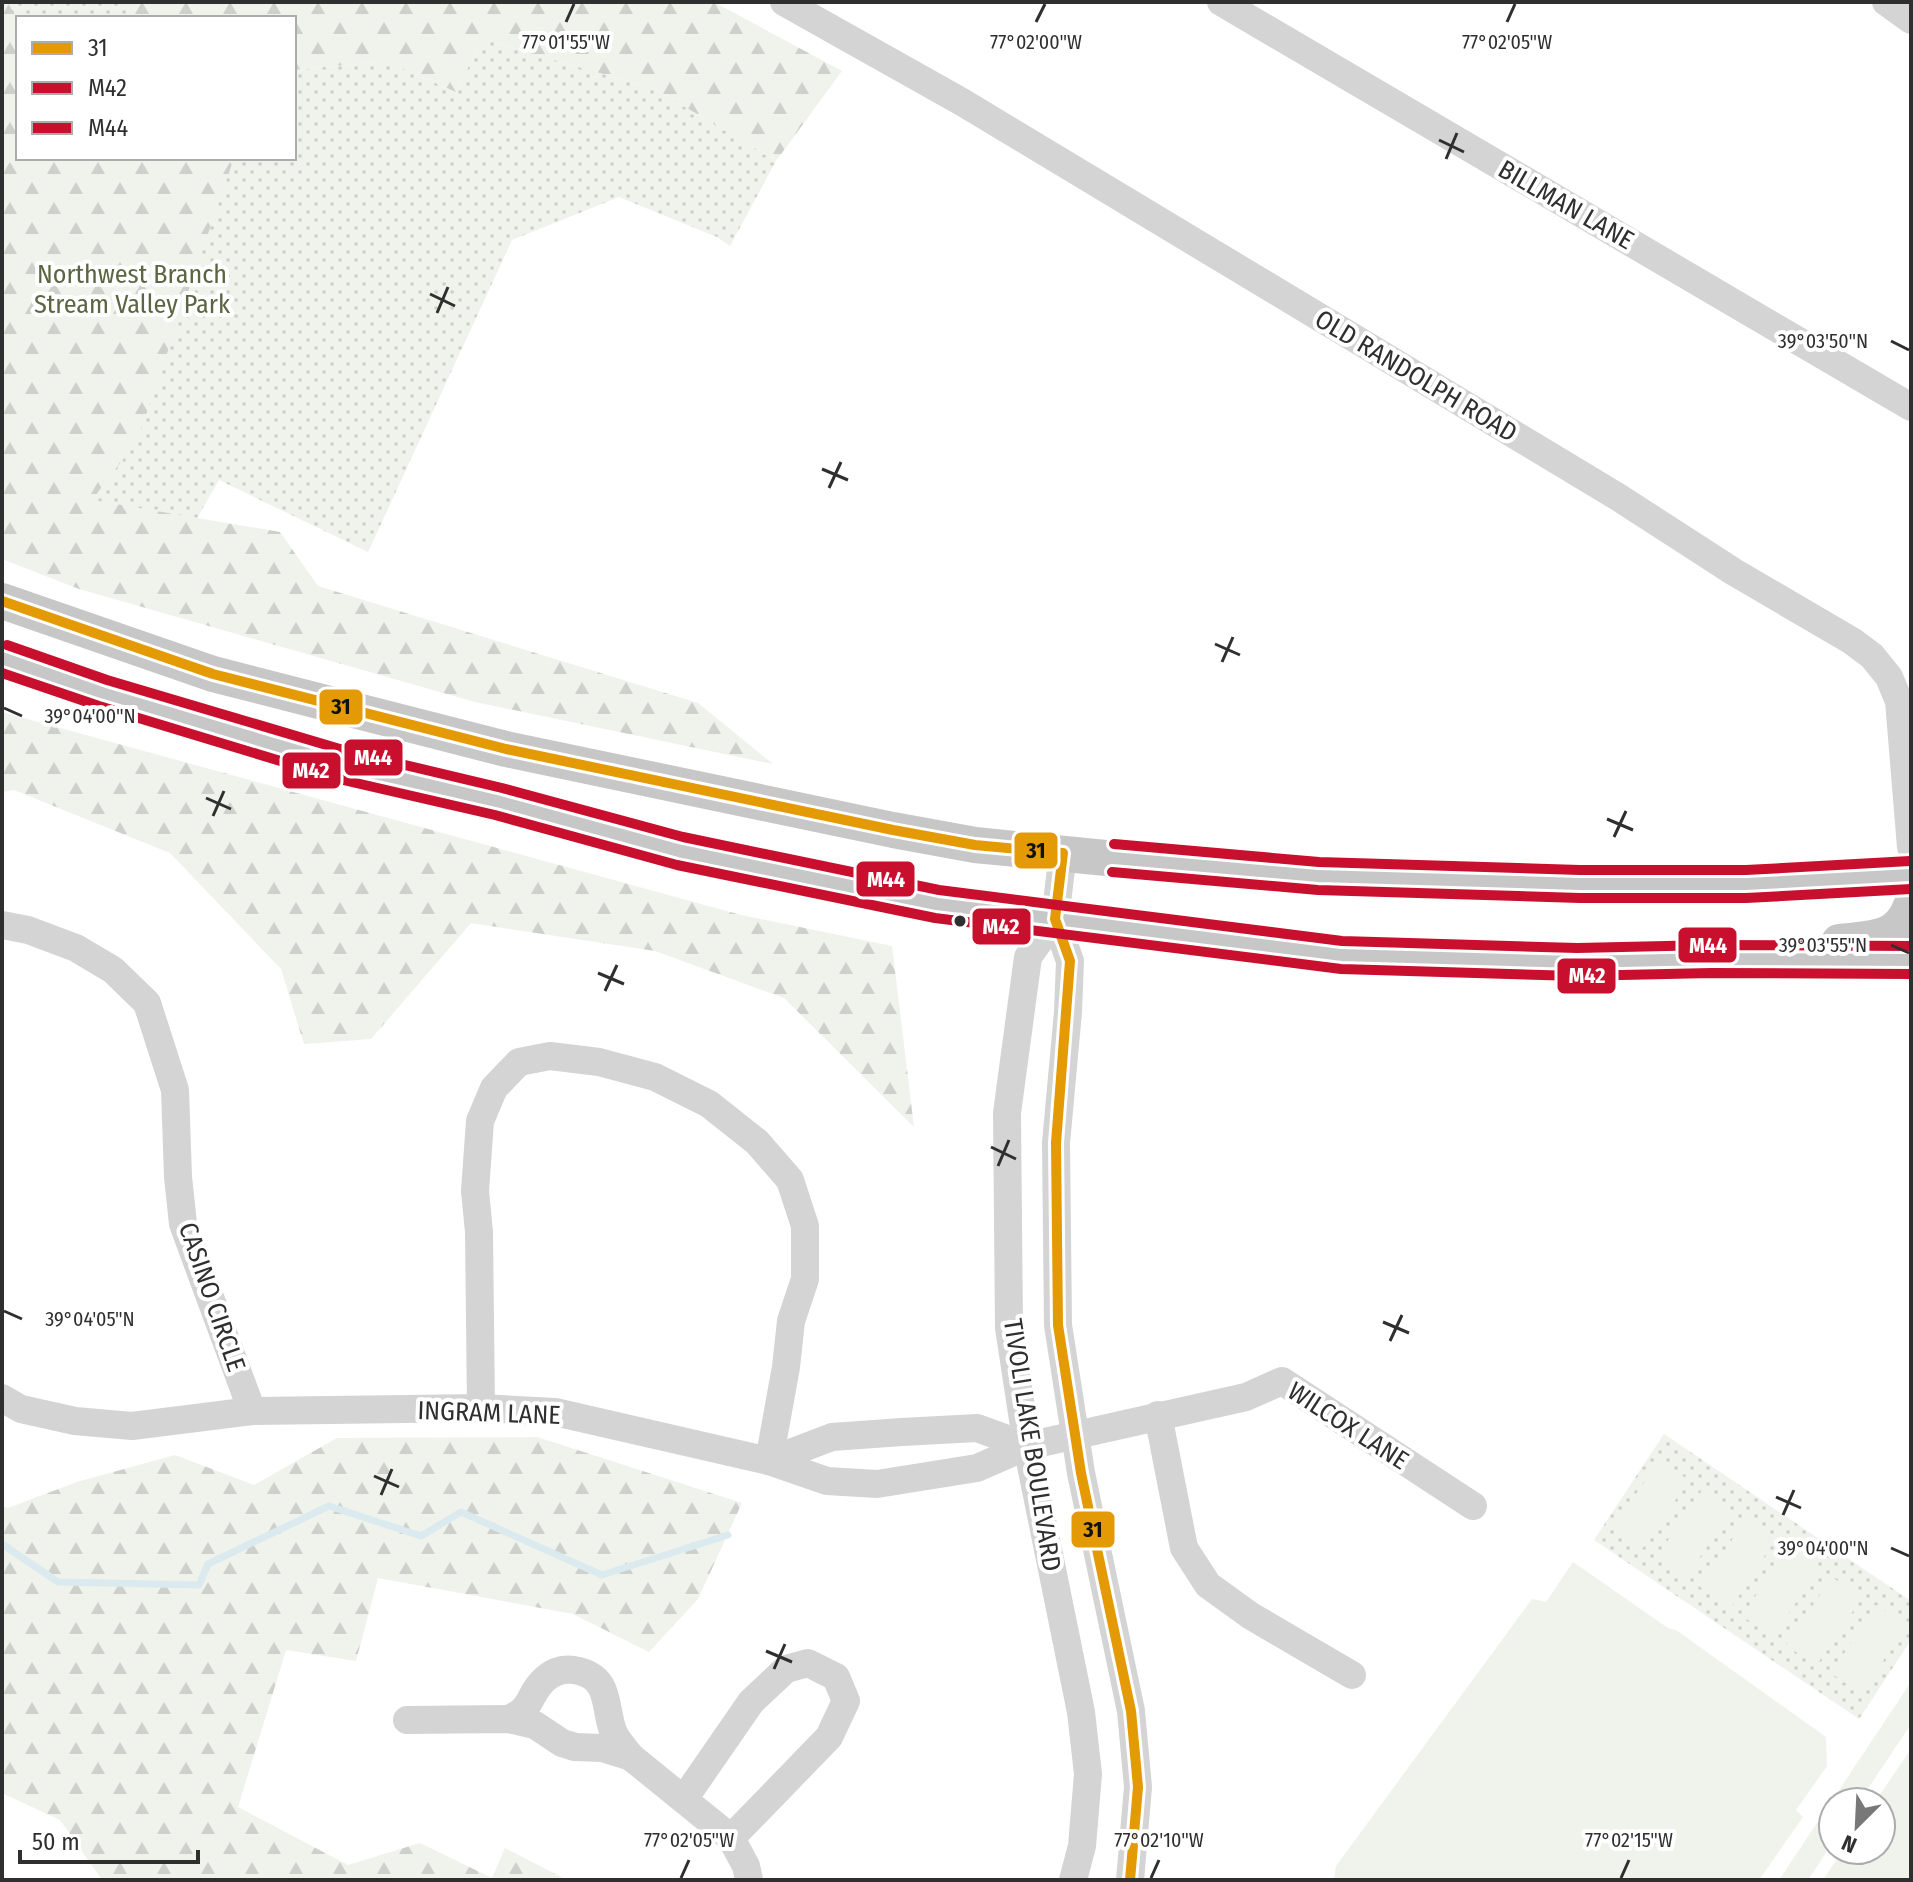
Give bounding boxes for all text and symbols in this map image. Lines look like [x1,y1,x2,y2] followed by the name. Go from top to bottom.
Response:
[16,16,296,160] legend
[522,30,610,54] text: 77°01'55"W
[990,30,1082,54] text: 77°02'00"W
[1462,30,1552,54] text: 77°02'05"W
[88,34,108,62] text: 31
[88,74,127,102] text: M42
[88,114,128,142] text: M44
[1493,154,1639,256] street label: BILLMAN LANE
[34,259,231,320] park label: Northwest Branch Stream Valley Park
[1309,304,1523,448] street label: OLD RANDOLPH ROAD
[1778,329,1868,353] text: 39°03'50"N
[318,688,364,726] line badge: 31
[330,693,351,720] text: 31
[44,704,136,728] text: 39°04'00"N
[343,738,404,777] line badge: M44
[354,744,392,771] text: M44
[281,751,342,790] line badge: M42
[293,757,329,784] text: M42
[1013,831,1059,870] line badge: 31
[1025,837,1046,864] text: 31
[855,860,916,898] line badge: M44
[867,866,905,893] text: M44
[971,907,1032,946] line badge: M42
[952,913,968,929] unlabelled marker
[983,913,1019,940] text: M42
[1677,926,1738,964] line badge: M44
[1689,932,1727,959] text: M44
[1779,933,1867,957] text: 39°03'55"N
[1556,957,1617,995] line badge: M42
[1569,962,1605,989] text: M42
[172,1218,252,1376] street label: CASINO CIRCLE
[45,1307,135,1331] text: 39°04'05"N
[997,1316,1067,1574] street label: TIVOLI LAKE BOULEVARD
[1282,1376,1414,1476] street label: WILCOX LANE
[417,1395,561,1431] street label: INGRAM LANE
[1070,1510,1116,1549] line badge: 31
[1082,1516,1103,1543] text: 31
[1777,1536,1869,1560] text: 39°04'00"N
[1817,1786,1897,1866] north arrow
[20,1814,198,1864] scale bar
[32,1828,80,1856] text: 50 m
[644,1828,734,1852] text: 77°02'05"W
[1114,1828,1204,1852] text: 77°02'10"W
[1585,1828,1673,1852] text: 77°02'15"W
[1838,1829,1861,1859] text: N

